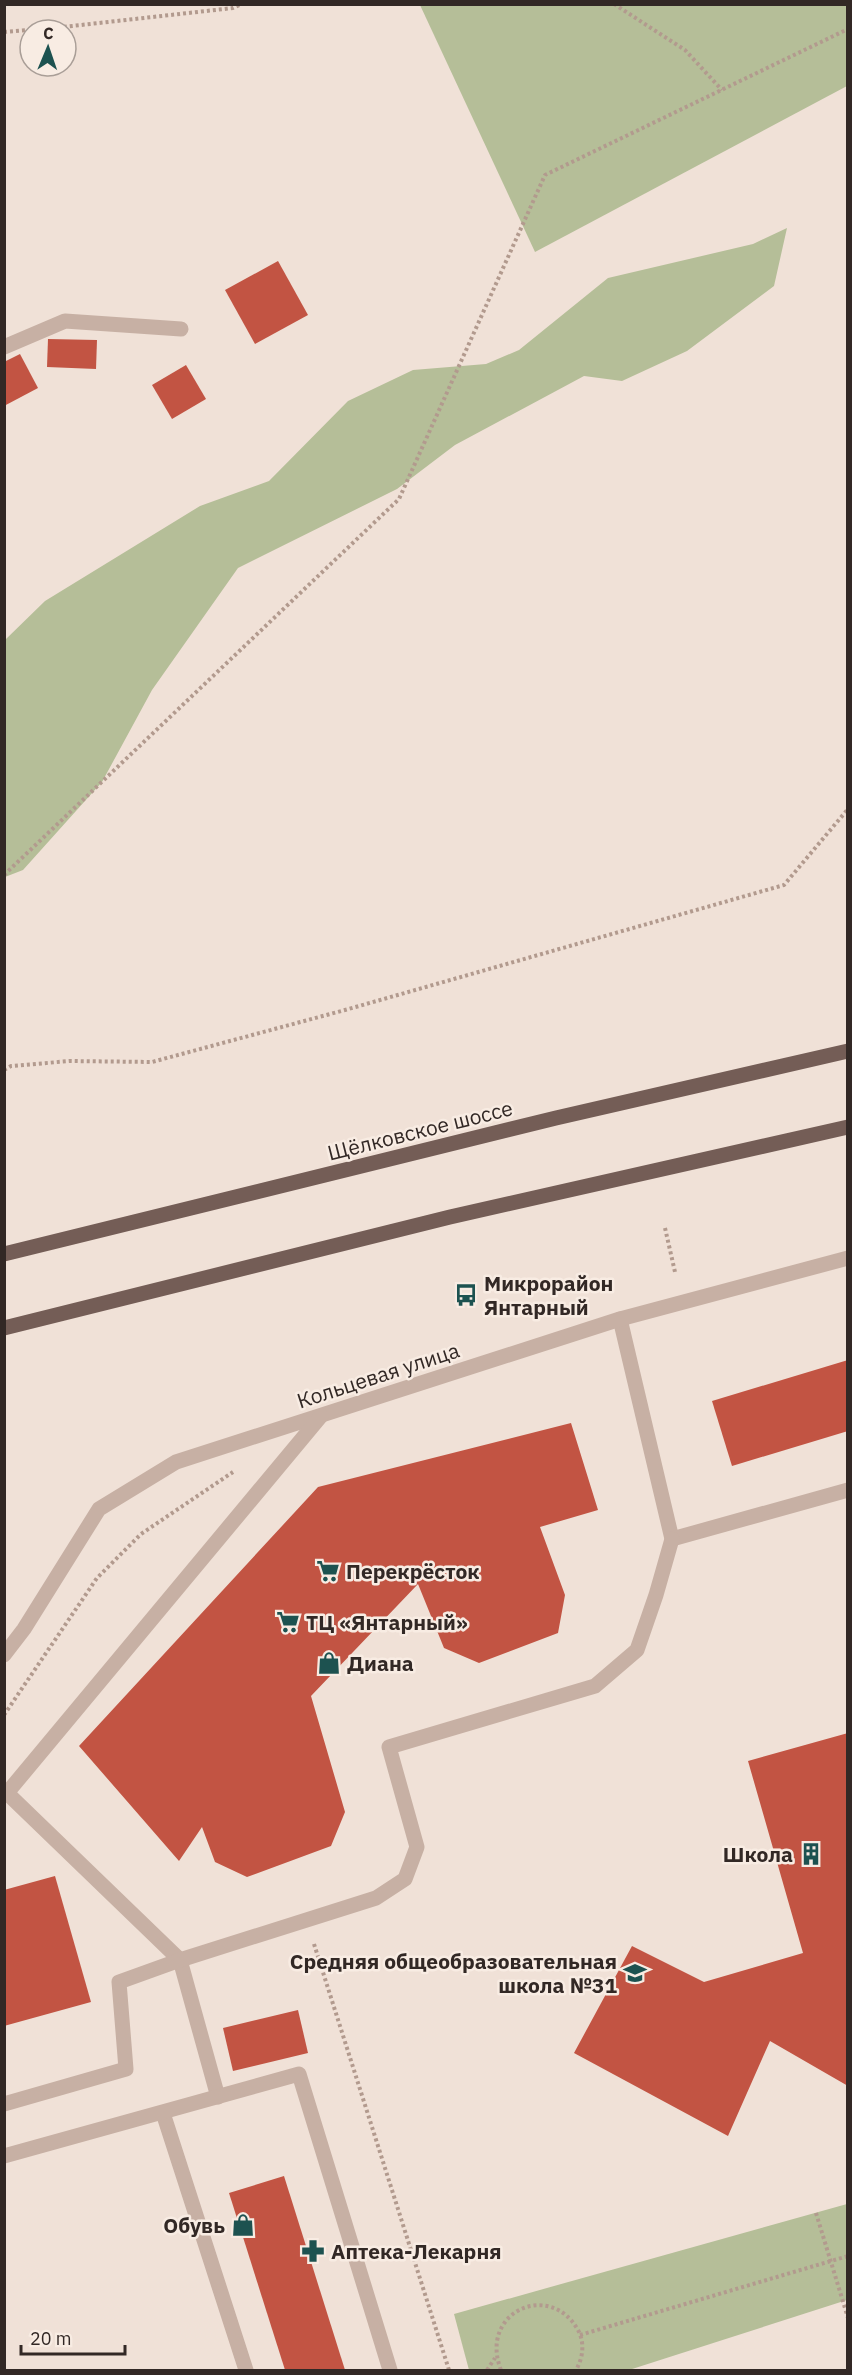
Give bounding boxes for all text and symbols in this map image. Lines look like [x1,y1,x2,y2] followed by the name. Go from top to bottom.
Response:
[18,18,78,78] north arrow
[43,23,54,43] text: С
[325,1093,515,1167] street label: Щёлковское шоссе
[484,1269,613,1321] place label: Микрорайон Янтарный
[453,1282,479,1308] bus stop icon: Микрорайон Янтарный
[293,1336,463,1414] street label: Кольцевая улица
[346,1557,480,1585] place label: Перекрёсток
[315,1558,341,1584] supermarket icon: Перекрёсток
[306,1608,468,1636] place label: ТЦ «Янтарный»
[275,1609,301,1635] supermarket icon: ТЦ «Янтарный»
[347,1649,414,1677] place label: Диана
[316,1650,342,1676] shop icon: Диана
[723,1840,793,1868] place label: Школа
[798,1841,824,1867] building icon: Школа
[290,1947,617,1999] place label: Средняя общеобразовательная школа №31
[622,1960,648,1986] school or university icon: Средняя общеобразовательная школа №31
[163,2211,225,2239] place label: Обувь
[230,2212,256,2238] shop icon: Обувь
[331,2237,502,2265] place label: Аптека-Лекарня
[300,2238,326,2264] pharmacy icon: Аптека-Лекарня
[21,2318,124,2356] scale bar
[30,2327,72,2350] text: 20 m

